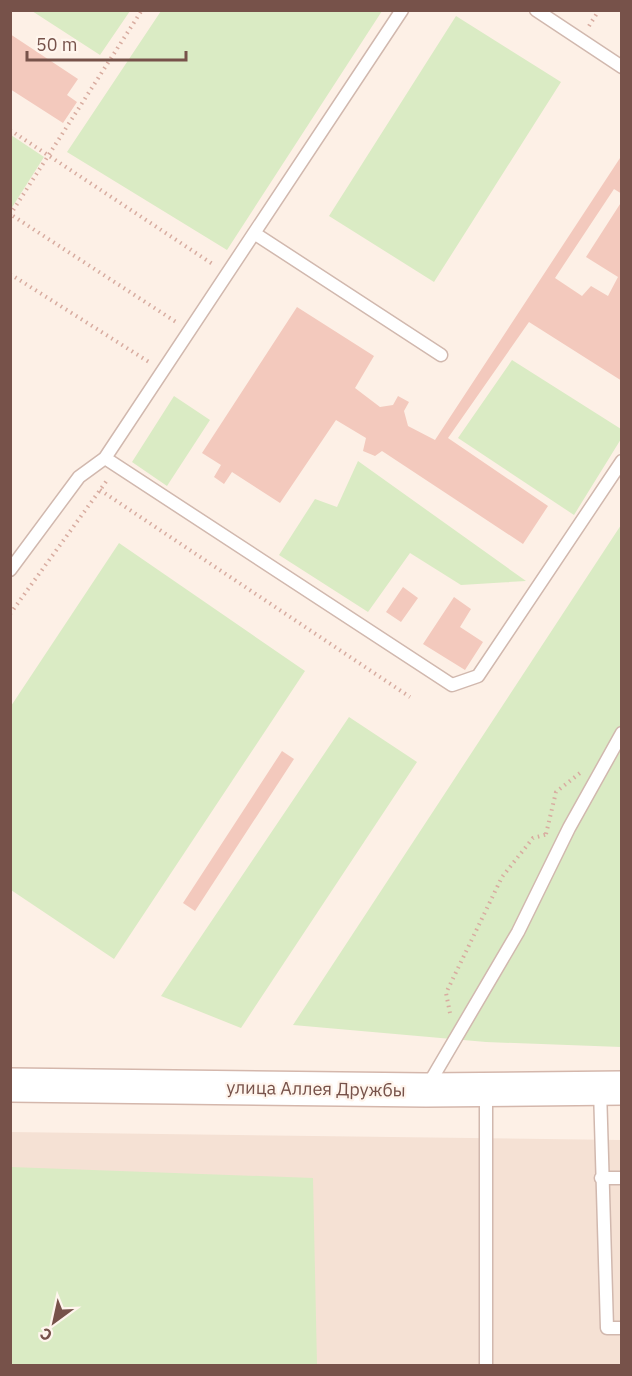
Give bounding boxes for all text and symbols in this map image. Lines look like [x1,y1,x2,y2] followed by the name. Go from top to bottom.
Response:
[27,24,186,62] scale bar
[36,33,78,56] text: 50 m
[226,1075,406,1102] street label: улица Аллея Дружбы
[24,1292,84,1352] north arrow
[36,1323,56,1346] text: С

